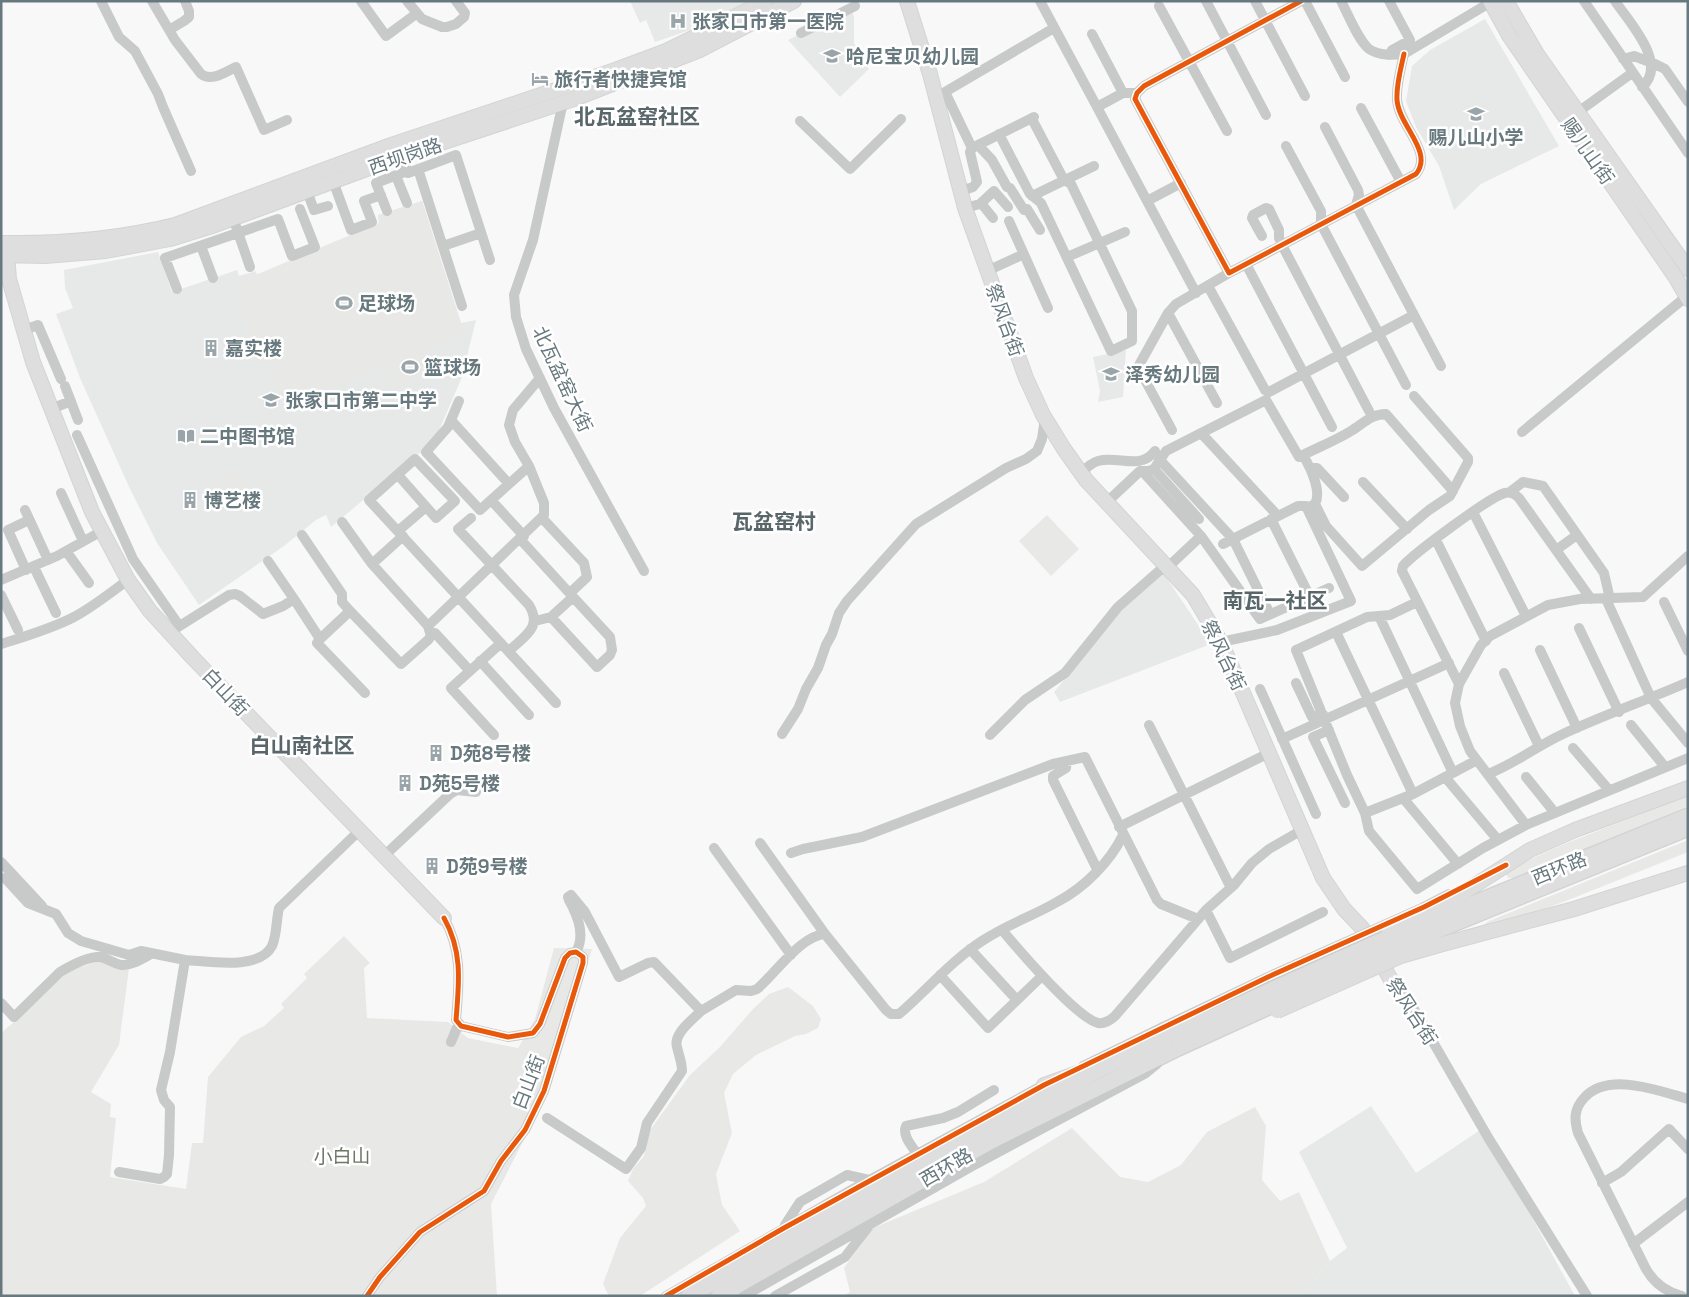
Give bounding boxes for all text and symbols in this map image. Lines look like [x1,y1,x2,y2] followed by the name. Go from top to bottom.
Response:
[692,9,844,34] place label: 张家口市第一医院
[668,11,688,31] hospital icon: 张家口市第一医院
[846,44,979,69] place label: 哈尼宝贝幼儿园
[822,46,842,66] school or university icon: 哈尼宝贝幼儿园
[554,67,687,92] place label: 旅行者快捷宾馆
[530,69,550,89] hotel icon: 旅行者快捷宾馆
[574,103,700,130] district label: 北瓦盆窑社区
[1466,104,1486,124] school or university icon: 赐儿山小学
[1556,113,1620,190] street label: 赐儿山街
[1427,125,1524,150] place label: 赐儿山小学
[365,132,445,181] street label: 西坝岗路
[980,280,1029,360] street label: 祭风台街
[358,291,415,316] place label: 足球场
[334,293,354,313] sports icon: 足球场
[527,322,598,436] street label: 北瓦盆窑大街
[225,336,282,361] place label: 嘉实楼
[201,338,221,358] building icon: 嘉实楼
[424,355,481,380] place label: 篮球场
[400,357,420,377] sports icon: 篮球场
[1125,362,1220,387] place label: 泽秀幼儿园
[1101,364,1121,384] school or university icon: 泽秀幼儿园
[285,388,437,413] place label: 张家口市第二中学
[261,390,281,410] school or university icon: 张家口市第二中学
[200,424,295,449] place label: 二中图书馆
[176,426,196,446] library icon: 二中图书馆
[204,488,261,513] place label: 博艺楼
[180,490,200,510] building icon: 博艺楼
[732,508,816,535] district label: 瓦盆窑村
[1223,587,1328,614] district label: 南瓦一社区
[1196,616,1251,695] street label: 祭风台街
[197,663,254,722] street label: 白山街
[250,732,355,759] district label: 白山南社区
[450,741,531,766] place label: D苑8号楼
[426,743,446,763] building icon: D苑8号楼
[419,771,500,796] place label: D苑5号楼
[395,773,415,793] building icon: D苑5号楼
[1528,846,1590,891] street label: 西环路
[446,854,527,879] place label: D苑9号楼
[422,856,442,876] building icon: D苑9号楼
[1380,973,1443,1050] street label: 祭风台街
[507,1051,550,1113] street label: 白山街
[915,1142,977,1193] street label: 西环路
[313,1144,371,1169] park label: 小白山

